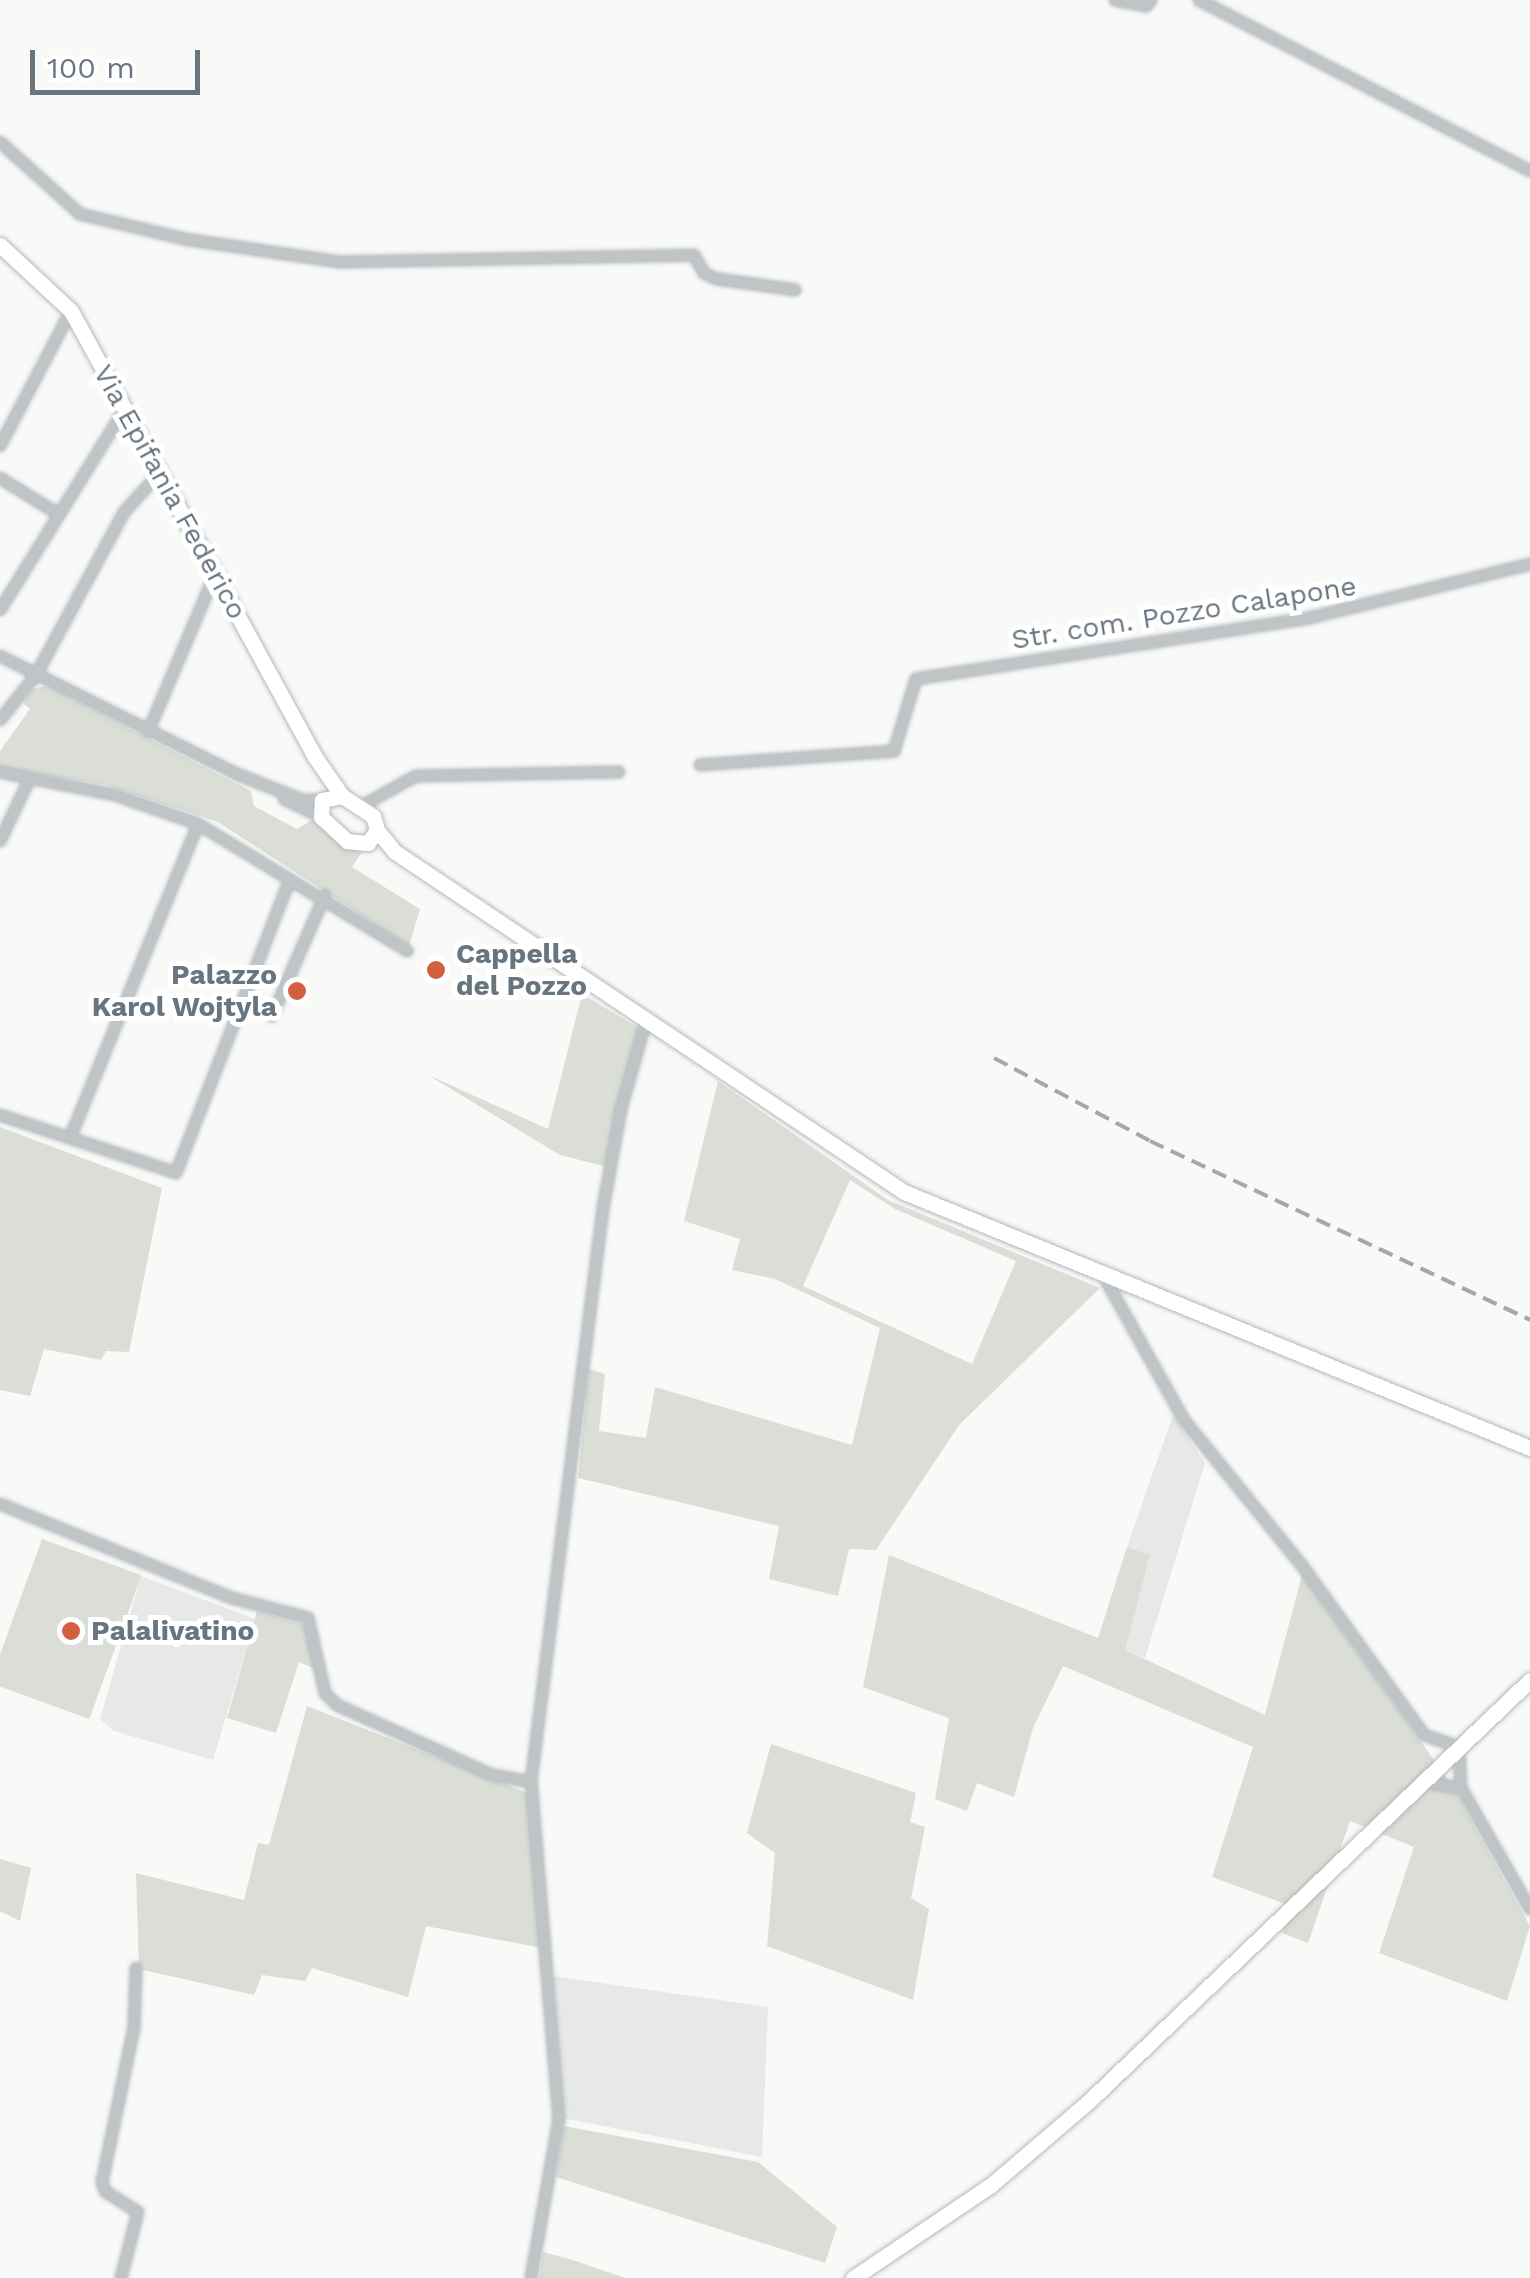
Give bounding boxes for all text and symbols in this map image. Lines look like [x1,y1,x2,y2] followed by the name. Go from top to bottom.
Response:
[35,30,205,92] scale bar
[47,50,135,85] text: 100 m
[86,358,254,626] street label: Via Epifania Federico
[1009,569,1359,657] street label: Str. com. Pozzo Calapone
[456,937,587,1003] place label: Cappella del Pozzo
[91,958,277,1024] place label: Palazzo Karol Wojtyla
[425,959,447,981] marker: Cappella del Pozzo
[286,980,308,1002] marker: Palazzo Karol Wojtyla
[91,1614,254,1648] place label: Palalivatino
[60,1620,82,1642] marker: Palalivatino

